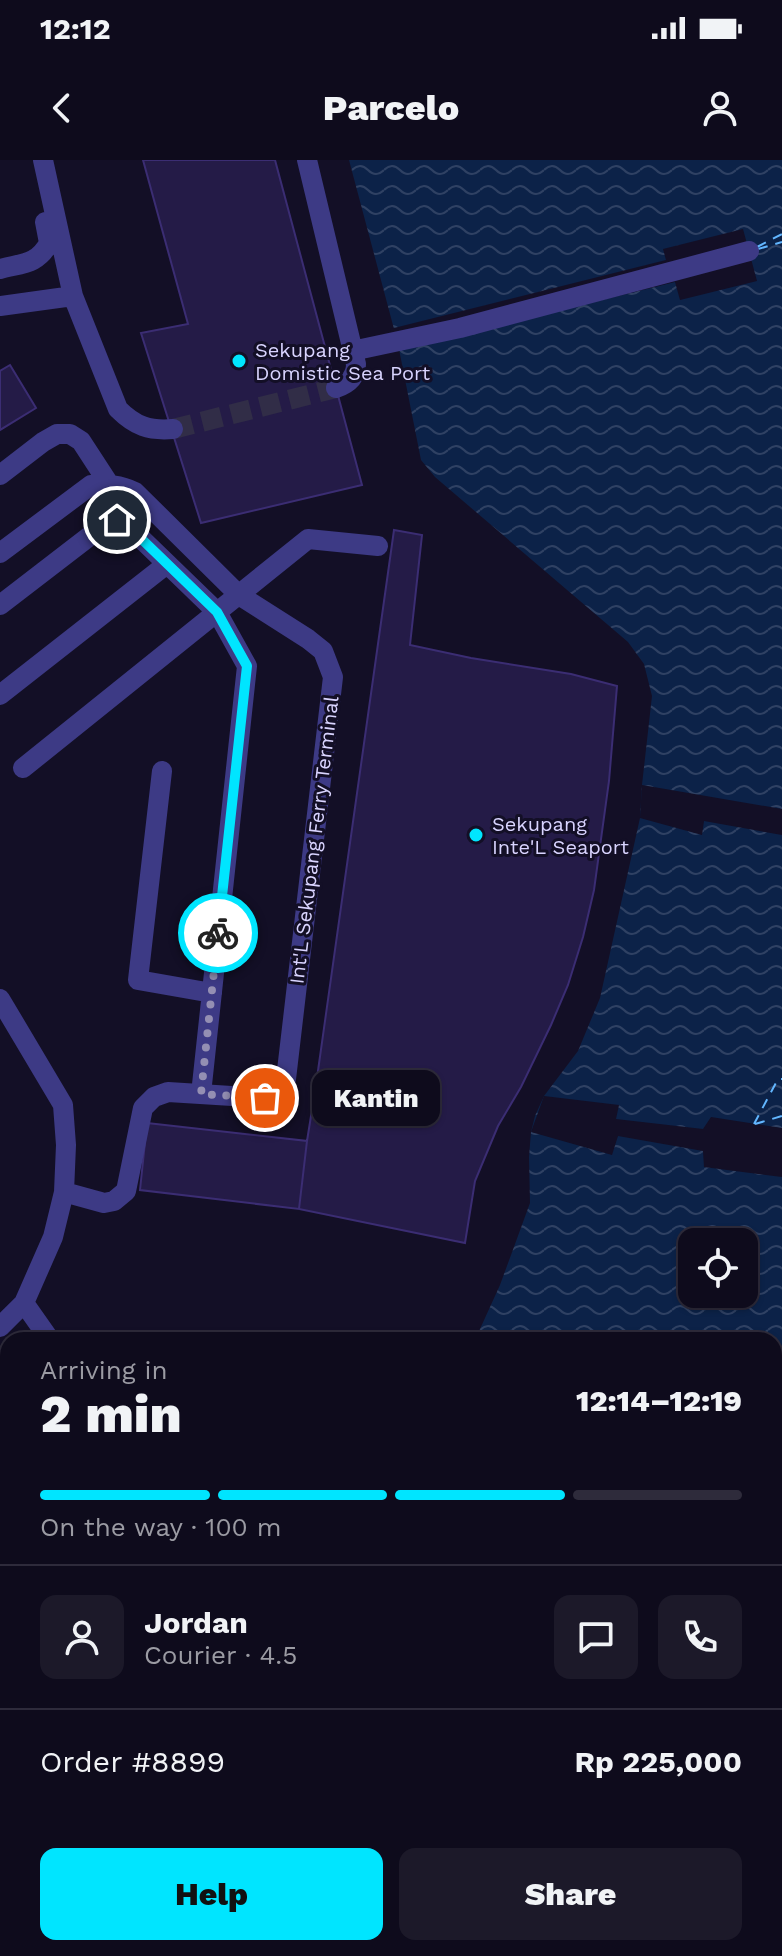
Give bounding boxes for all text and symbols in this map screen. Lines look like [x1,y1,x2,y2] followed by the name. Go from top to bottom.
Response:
[40,11,111,46] text: 12:12
[40,86,84,130] icon: back
[698,86,742,130] icon: person
[323,87,459,129] text: Parcelo
[255,338,431,385] place label: Sekupang Domistic Sea Port
[230,352,248,370] marker: Sekupang Domistic Sea Port
[83,486,151,554] pin
[95,498,139,542] icon: home
[284,695,344,985] street label: Int'L Sekupang Ferry Terminal
[492,812,629,859] place label: Sekupang Inte'L Seaport
[467,826,485,844] marker: Sekupang Inte'L Seaport
[178,893,258,973] courier
[196,911,240,955] icon: bike
[231,1064,299,1132] pin
[313,1070,441,1126] callout: Kantin
[243,1076,287,1120] icon: bag
[334,1083,419,1113] text: Kantin
[678,1228,758,1308] map controls
[678,1228,758,1308] button: locate
[40,1355,168,1385] text: Arriving in
[576,1383,742,1418] text: 12:14–12:19
[40,1384,182,1445] text: 2 min
[40,1512,281,1542] text: On the way · 100 m
[40,1595,124,1679] button: person
[554,1595,638,1679] button: chat
[658,1595,742,1679] button: phone
[144,1605,248,1640] text: Jordan
[144,1640,297,1670] text: Courier · 4.5
[40,1744,225,1779] text: Order #8899
[574,1744,742,1779] text: Rp 225,000
[40,1848,383,1940] button: Help
[399,1848,742,1940] button: Share

